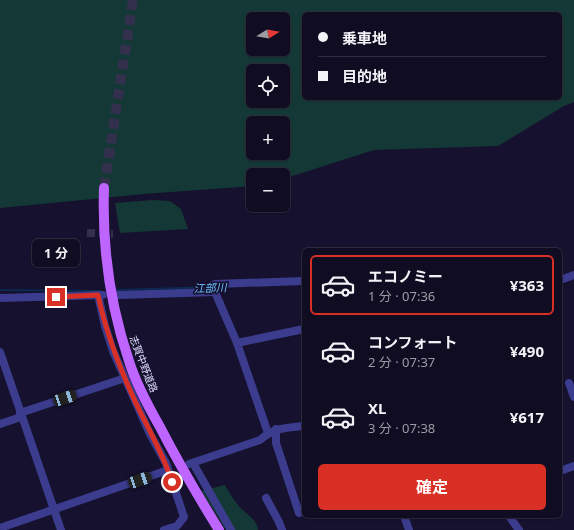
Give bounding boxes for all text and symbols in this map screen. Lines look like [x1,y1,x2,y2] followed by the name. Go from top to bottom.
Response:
[246,12,290,56] north arrow
[246,12,290,212] map controls
[342,28,387,48] text: 乗車地
[246,64,290,108] button: locate
[342,66,387,86] text: 目的地
[246,116,290,160] button: +
[246,168,290,212] button: −
[32,239,80,267] callout: 1 分
[44,244,68,262] text: 1 分
[368,266,443,286] text: エコノミー
[320,267,356,303] icon: car
[510,275,544,295] text: ¥363
[193,279,228,296] water label: 江部川
[368,287,435,305] text: 1 分 · 07:36
[47,288,65,306] route end
[368,332,458,352] text: コンフォート
[127,333,161,395] street label: 志賀中野道路
[320,333,356,369] icon: car
[510,341,544,361] text: ¥490
[368,353,435,371] text: 2 分 · 07:37
[52,389,78,407] car
[368,398,386,418] text: XL
[320,399,356,435] icon: car
[510,407,544,427] text: ¥617
[368,419,435,437] text: 3 分 · 07:38
[318,464,546,510] button: 確定
[127,470,153,490] car
[163,473,181,491] route start

